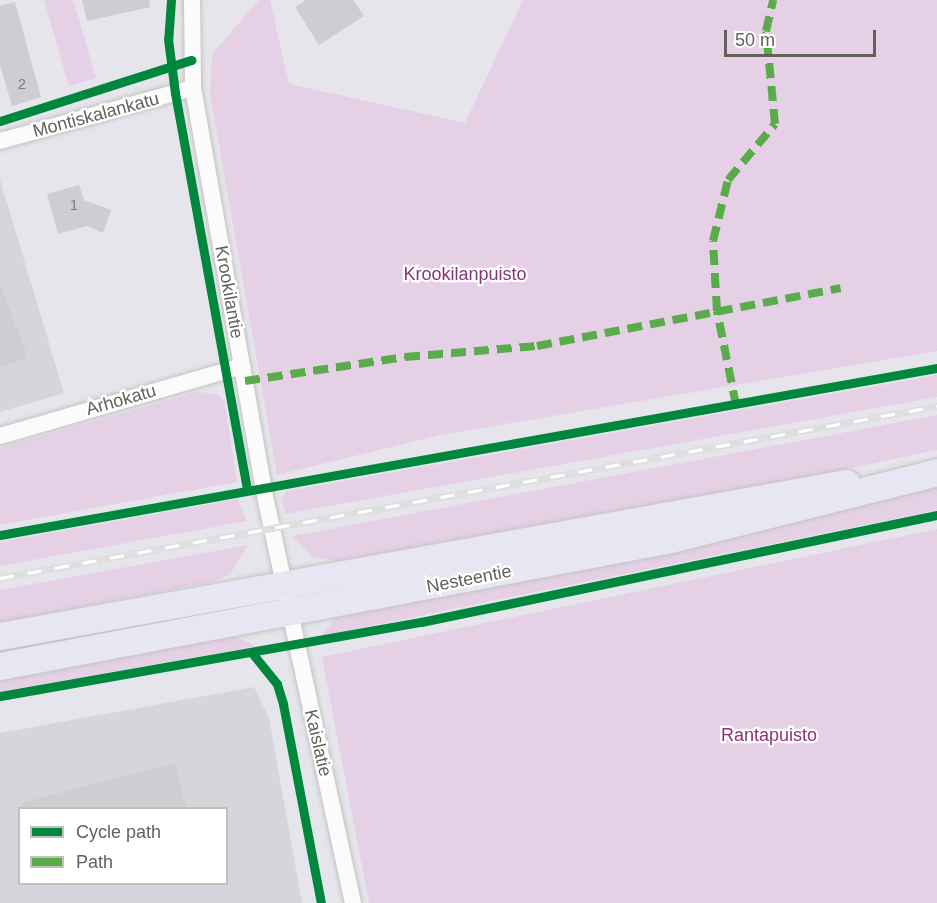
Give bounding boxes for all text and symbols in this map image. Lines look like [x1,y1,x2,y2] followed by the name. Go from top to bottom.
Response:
[727,18,878,56] scale bar
[735,30,775,50] text: 50 m
[18,75,26,93] house number: 2
[30,88,162,142] street label: Montiskalankatu
[70,196,78,214] house number: 1
[210,244,248,340] street label: Krookilantie
[403,263,527,285] park label: Krookilanpuisto
[83,380,159,420] street label: Arhokatu
[425,560,513,598] street label: Nesteentie
[300,707,336,779] street label: Kaislatie
[721,724,817,746] park label: Rantapuisto
[18,807,228,885] legend
[76,822,161,842] text: Cycle path
[76,852,113,872] text: Path

